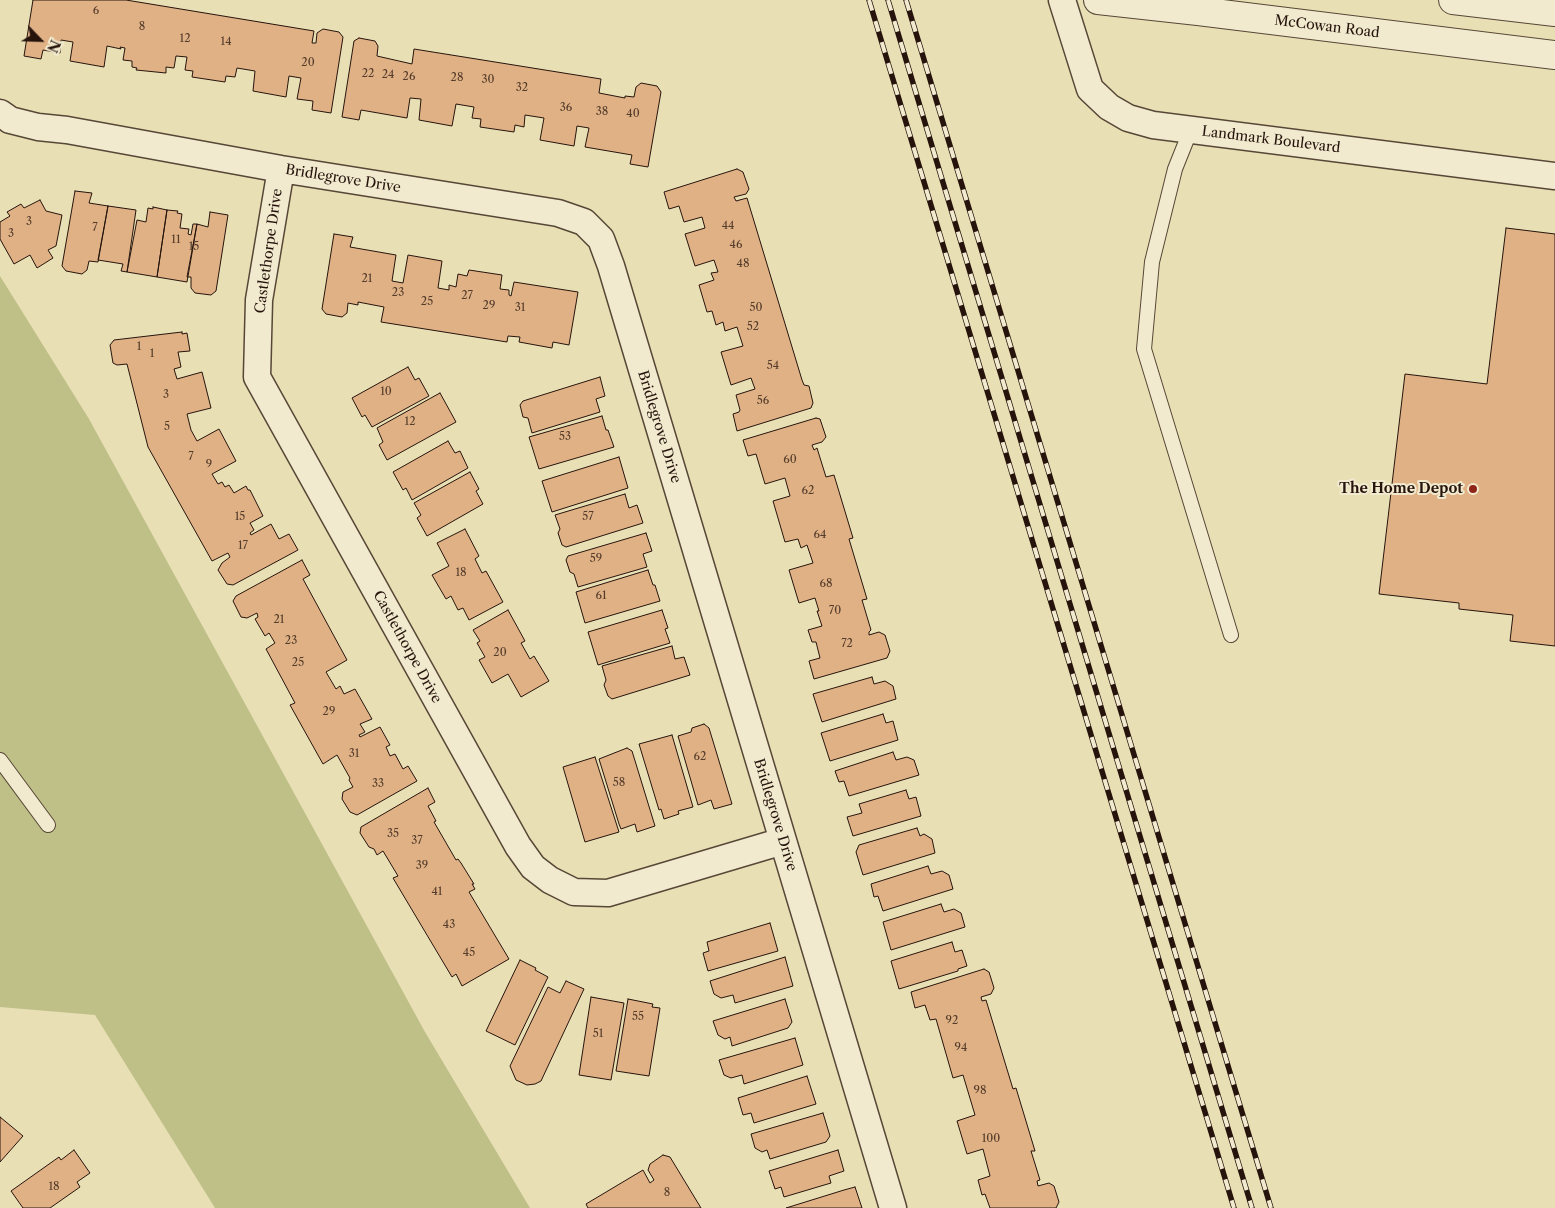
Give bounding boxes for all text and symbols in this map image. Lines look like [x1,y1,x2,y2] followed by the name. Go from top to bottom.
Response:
[93,4,99,18] house number: 6
[1273,12,1381,42] street label: McCowan Road
[15,15,65,65] north arrow
[139,20,145,34] house number: 8
[180,32,190,46] house number: 12
[221,35,231,49] house number: 14
[43,37,64,55] text: N
[301,56,315,70] house number: 20
[362,67,374,81] house number: 22
[382,68,394,82] house number: 24
[403,70,415,84] house number: 26
[451,71,463,85] house number: 28
[481,73,495,87] house number: 30
[516,81,528,95] house number: 32
[560,101,572,115] house number: 36
[596,105,608,119] house number: 38
[626,107,640,121] house number: 40
[1201,123,1341,157] street label: Landmark Boulevard
[284,162,402,196] street label: Bridlegrove Drive
[252,187,286,315] street label: Castlethorpe Drive
[26,215,32,229] house number: 3
[722,219,734,233] house number: 44
[92,221,98,235] house number: 7
[8,227,14,241] house number: 3
[171,233,181,247] house number: 11
[730,238,742,252] house number: 46
[189,240,199,254] house number: 15
[737,257,749,271] house number: 48
[362,272,372,286] house number: 21
[392,286,404,300] house number: 23
[461,289,473,303] house number: 27
[421,295,433,309] house number: 25
[483,299,495,313] house number: 29
[515,301,525,315] house number: 31
[750,301,762,315] house number: 50
[747,320,759,334] house number: 52
[137,340,141,354] house number: 1
[150,347,154,361] house number: 1
[767,359,779,373] house number: 54
[634,369,684,485] street label: Bridlegrove Drive
[380,385,392,399] house number: 10
[163,388,169,402] house number: 3
[757,394,769,408] house number: 56
[405,415,415,429] house number: 12
[164,420,170,434] house number: 5
[559,430,571,444] house number: 53
[188,450,194,464] house number: 7
[783,453,797,467] house number: 60
[206,458,212,472] house number: 9
[1339,481,1463,497] place label: The Home Depot
[1467,483,1479,495] marker: The Home Depot
[802,484,814,498] house number: 62
[235,510,245,524] house number: 15
[582,510,594,524] house number: 57
[814,528,826,542] house number: 64
[238,539,248,553] house number: 17
[590,552,602,566] house number: 59
[455,566,467,580] house number: 18
[820,577,832,591] house number: 68
[369,588,445,706] street label: Castlethorpe Drive
[595,589,607,603] house number: 61
[829,604,841,618] house number: 70
[274,613,284,627] house number: 21
[285,634,297,648] house number: 23
[841,637,853,651] house number: 72
[493,646,507,660] house number: 20
[292,656,304,670] house number: 25
[323,705,335,719] house number: 29
[349,747,359,761] house number: 31
[694,750,706,764] house number: 62
[750,757,800,873] street label: Bridlegrove Drive
[613,776,625,790] house number: 58
[372,777,384,791] house number: 33
[387,827,399,841] house number: 35
[411,834,423,848] house number: 37
[416,859,428,873] house number: 39
[432,885,442,899] house number: 41
[443,918,455,932] house number: 43
[463,946,475,960] house number: 45
[632,1010,644,1024] house number: 55
[946,1014,958,1028] house number: 92
[593,1027,603,1041] house number: 51
[955,1041,967,1055] house number: 94
[974,1084,986,1098] house number: 98
[982,1132,1000,1146] house number: 100
[48,1180,60,1194] house number: 18
[664,1186,670,1200] house number: 8

